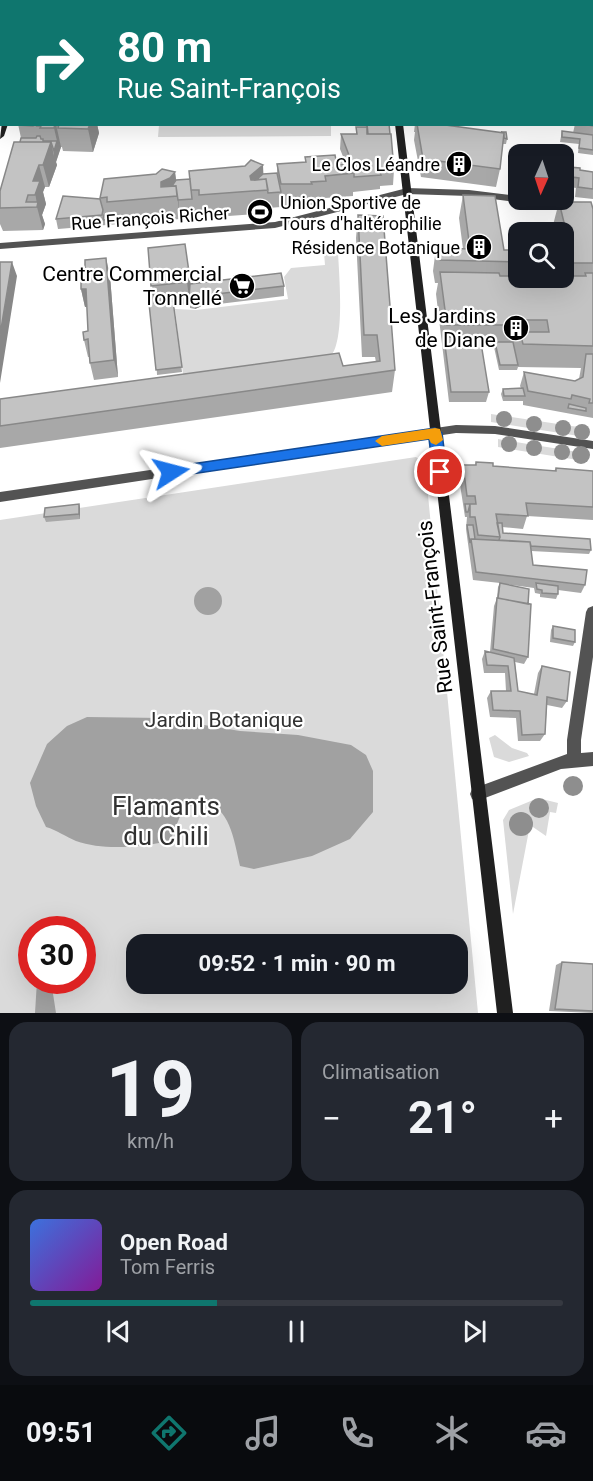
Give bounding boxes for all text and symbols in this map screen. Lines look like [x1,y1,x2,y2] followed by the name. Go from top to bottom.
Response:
[117,23,212,72] text: 80 m
[18,24,96,102] icon: right
[117,73,341,105] text: Rue Saint-François
[508,144,574,210] north arrow
[508,144,574,288] map controls
[444,149,474,179] building icon: Le Clos Léandre
[312,154,440,175] place label: Le Clos Léandre
[280,192,442,234] place label: Union Sportive de Tours d'haltérophilie
[245,197,275,227] sports icon: Union Sportive de Tours d'haltérophilie
[70,202,230,234] street label: Rue François Richer
[508,222,574,288] button: search
[464,232,494,262] building icon: Résidence Botanique
[291,237,460,258] place label: Résidence Botanique
[42,262,222,310] place label: Centre Commercial Tonnellé
[227,271,257,301] supermarket icon: Centre Commercial Tonnellé
[388,304,496,352] place label: Les Jardins de Diane
[501,313,531,343] building icon: Les Jardins de Diane
[139,440,203,504] position arrow
[414,446,465,497] pin
[423,455,456,488] icon: arrive
[412,519,458,695] street label: Rue Saint-François
[145,708,303,732] park label: Jardin Botanique
[112,791,220,851] park label: Flamants du Chili
[18,916,96,994] speed limit sign: 30
[199,951,395,976] text: 09:52 · 1 min · 90 m
[106,1044,195,1135] text: 19
[322,1060,440,1084] text: Climatisation
[408,1091,477,1144] text: 21°
[322,1099,341,1138] text: −
[544,1099,563,1138] text: +
[127,1129,174,1153] text: km/h
[120,1230,228,1255] text: Open Road
[120,1255,215,1279] text: Tom Ferris
[102,1315,135,1348] icon: previous
[280,1315,313,1348] icon: pause
[458,1315,491,1348] icon: next
[148,1412,190,1454] icon: directions
[242,1412,284,1454] icon: music
[336,1412,378,1454] icon: phone
[431,1412,473,1454] icon: climate
[525,1412,567,1454] icon: car
[26,1417,96,1449] text: 09:51

